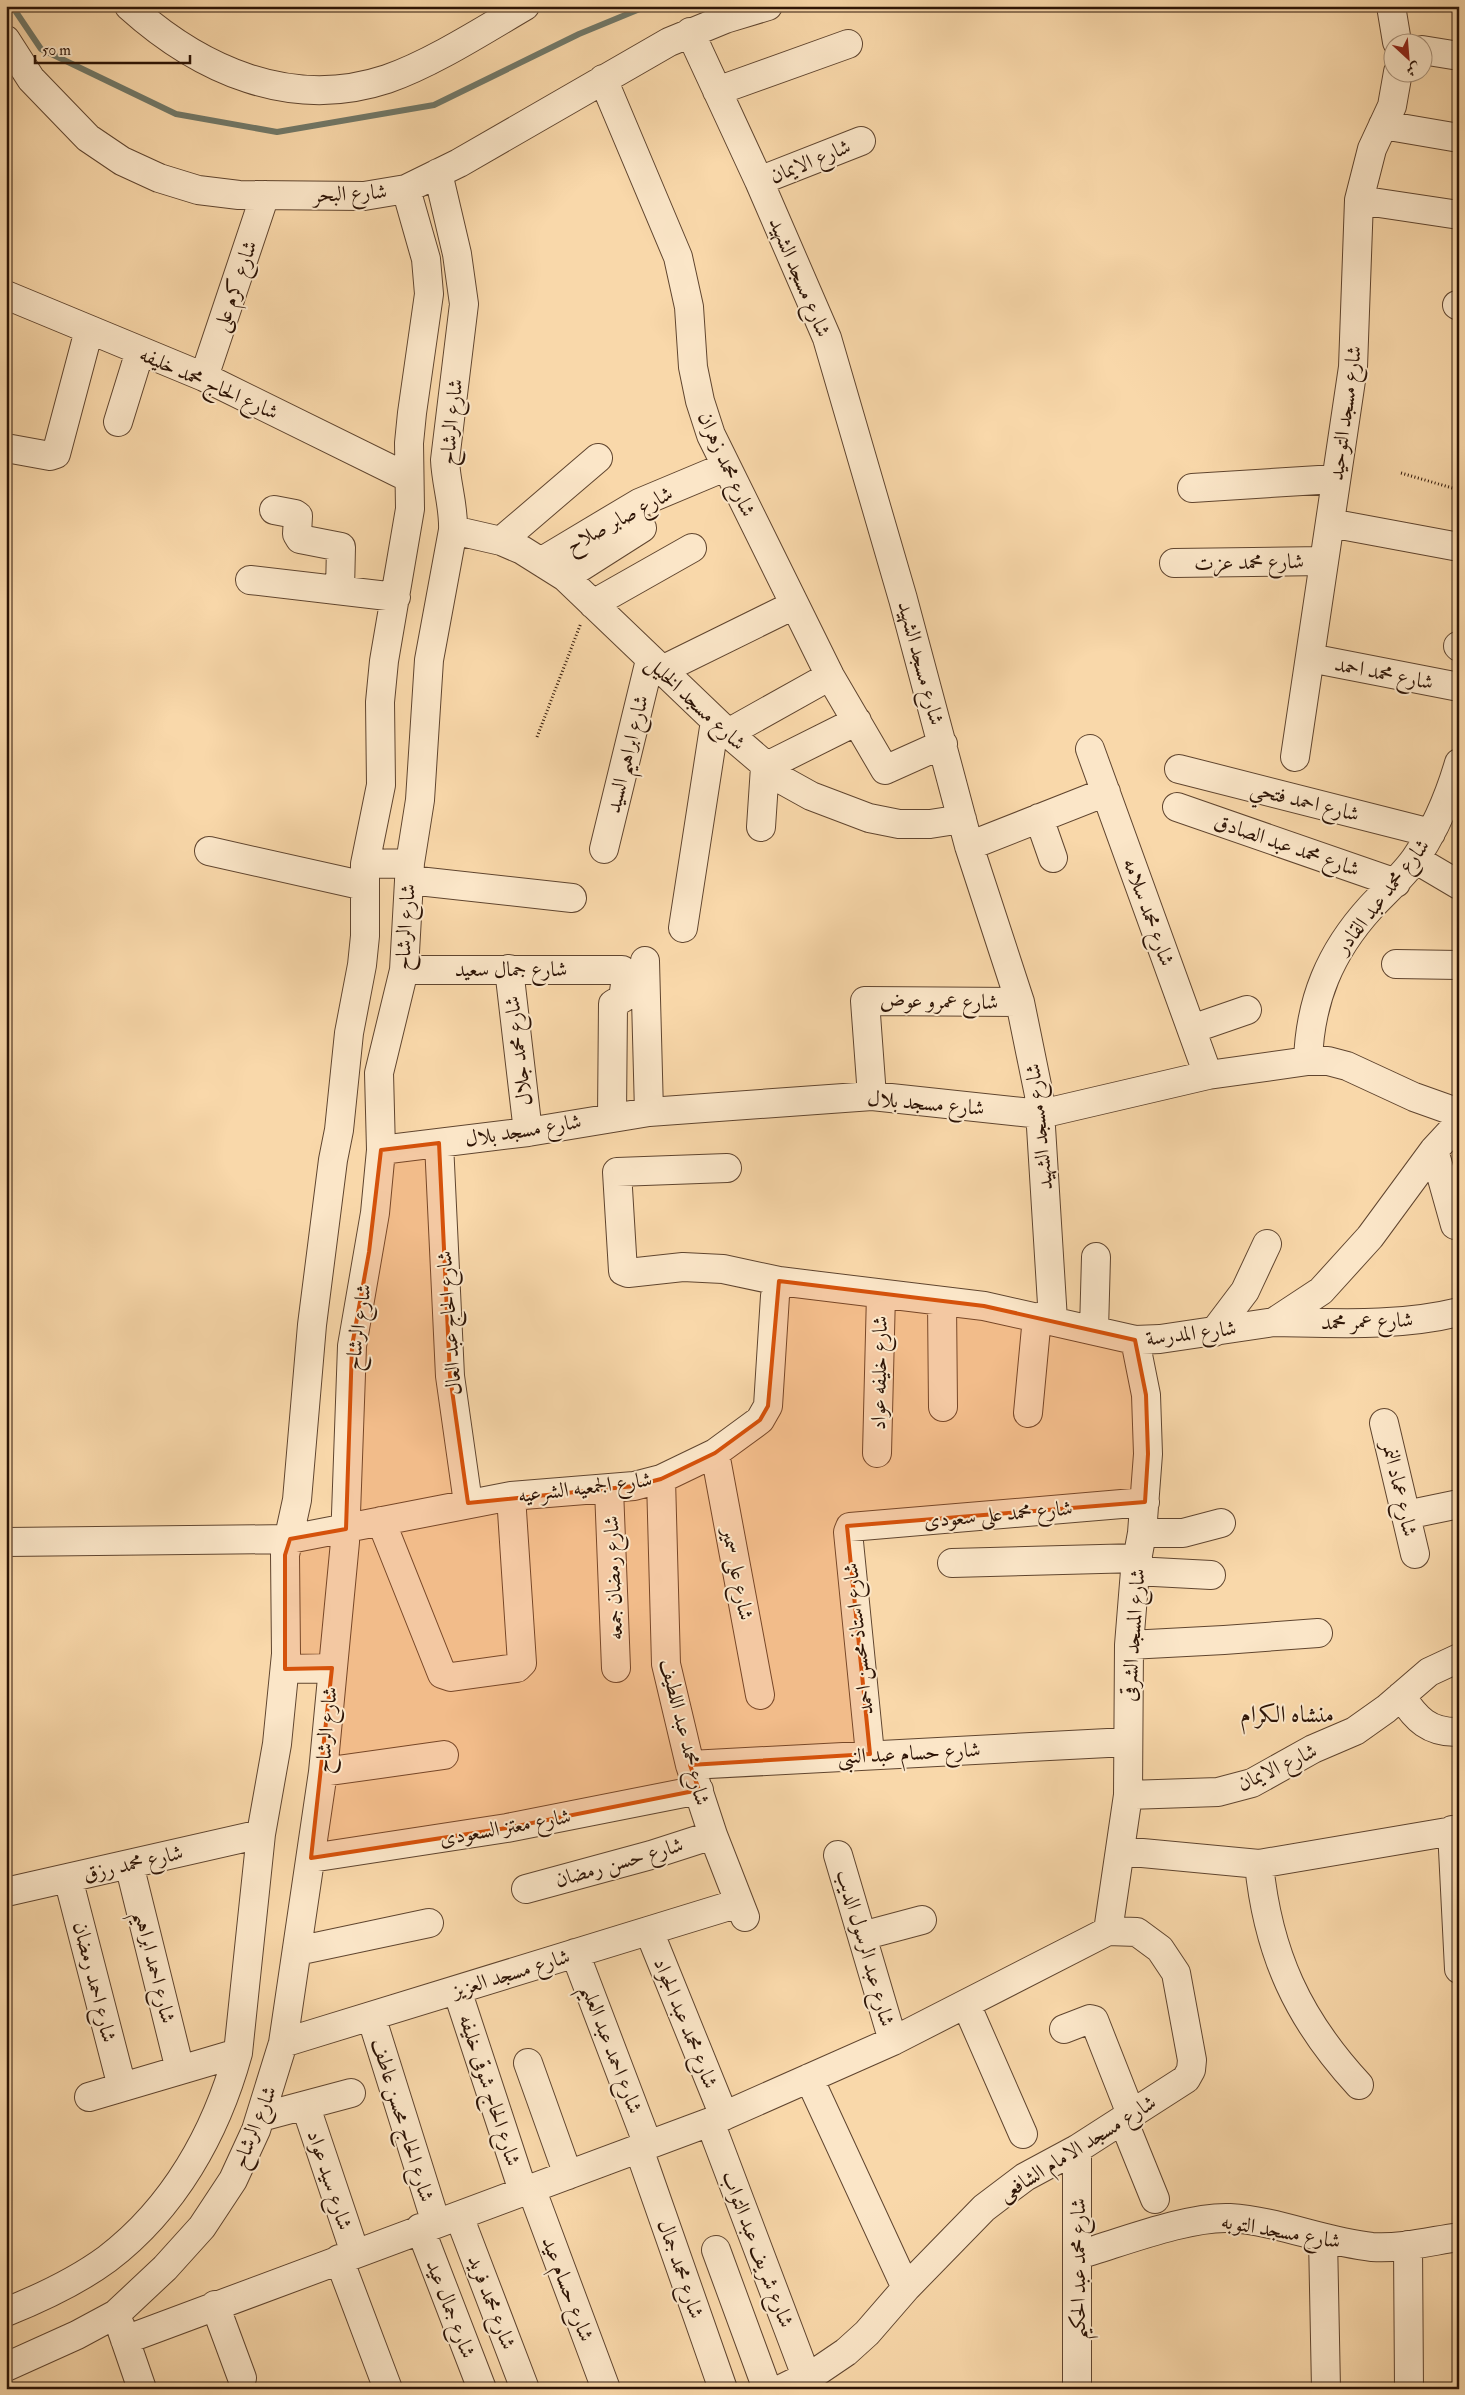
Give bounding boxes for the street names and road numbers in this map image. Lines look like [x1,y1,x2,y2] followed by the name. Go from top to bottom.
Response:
[766,133,856,194] street label: شارع الايمان
[310,178,388,213] street label: شارع البحر
[759,213,837,343] street label: شارع مسجد الشهيد
[207,237,267,337] street label: شارع كرم على
[133,341,282,431] street label: شارع الحاج محمد خليفه
[1323,344,1372,483] street label: شارع مسجد التوحيد
[434,378,474,467] street label: شارع الرشاح
[688,407,762,523] street label: شارع محمد زهران
[561,480,680,563] street label: شارع صابر صلاح
[1194,548,1304,581] street label: شارع محمد عزت
[887,598,950,729] street label: شارع مسجد الشهيد
[637,650,751,760] street label: شارع مسجد الخليل
[1331,651,1436,700] street label: شارع محمد احمد
[600,692,662,818] street label: شارع ابراهيم السيد
[1246,775,1362,834] street label: شارع احمد فتحي
[1209,808,1363,887] street label: شارع محمد عبد الصادق
[1328,833,1439,963] street label: شارع محمد عبد القادر
[1113,854,1181,971] street label: شارع محمد سلامه
[389,883,427,972] street label: شارع الرشاح
[455,956,567,987] street label: شارع جمال سعيد
[879,987,998,1020] street label: شارع عمرو عوض
[498,994,543,1107] street label: شارع محمد جلال
[1019,1062,1064,1192] street label: شارع مسجد الشهيد
[866,1085,986,1126] street label: شارع مسجد بلال
[463,1108,584,1157] street label: شارع مسجد بلال
[431,1250,473,1396] street label: شارع الحاج عبد العال
[339,1282,383,1373] street label: شارع الرشاح
[1320,1306,1414,1341] street label: شارع عمر محمد
[1144,1315,1238,1356] street label: شارع المدرسة
[865,1316,898,1431] street label: شارع خليفه عواد
[1371,1437,1424,1540] street label: شارع عماد النمر
[516,1466,654,1513] street label: شارع الجمعيه الشرعيه
[922,1495,1074,1538] street label: شارع محمد على سعودى
[598,1515,633,1641] street label: شارع رمضان جمعه
[711,1524,760,1623] street label: شارع على سمير
[837,1561,884,1716] street label: شارع استاذ محسن احمد
[1115,1568,1156,1703] street label: شارع المسجد الشرقى
[649,1656,716,1809] street label: شارع محمد عبد اللطيف
[309,1686,349,1775] street label: شارع الرشاح
[837,1736,982,1775] street label: شارع حسام عبد النبى
[1233,1737,1323,1801] street label: شارع الايمان
[437,1803,574,1856] street label: شارع معتز السعودى
[552,1831,688,1898] street label: شارع حسن رمضان
[81,1839,187,1892] street label: شارع محمد رزق
[826,1867,901,2031] street label: شارع عبد الرسول الديب
[121,1908,182,2028] street label: شارع احمد ابراهيم
[63,1919,123,2046] street label: شارع احمد رمضان
[447,1943,574,2009] street label: شارع مسجد العزيز
[643,1954,724,2094] street label: شارع محمد عبد الجواد
[568,1981,649,2120] street label: شارع احمد عبد العليم
[447,2011,527,2171] street label: شارع الحاج شوقى خليفه
[360,2035,440,2207] street label: شارع الحاج محسن عاطف
[226,2082,288,2174] street label: شارع الرشاح
[993,2089,1163,2211] street label: شارع مسجد الامام الشافعى
[297,2127,358,2235] street label: شارع سيد عواد
[711,2167,800,2333] street label: شارع شريف عبد التواب
[1065,2198,1099,2340] street label: شارع محمد عبد الحكيم
[1218,2208,1343,2259] street label: شارع مسجد التوبه
[647,2216,710,2324] street label: شارع محمد جمال
[531,2233,600,2347] street label: شارع حسام عيد
[457,2251,522,2355] street label: شارع محمد فريد
[416,2256,482,2364] street label: شارع جمال عيد

